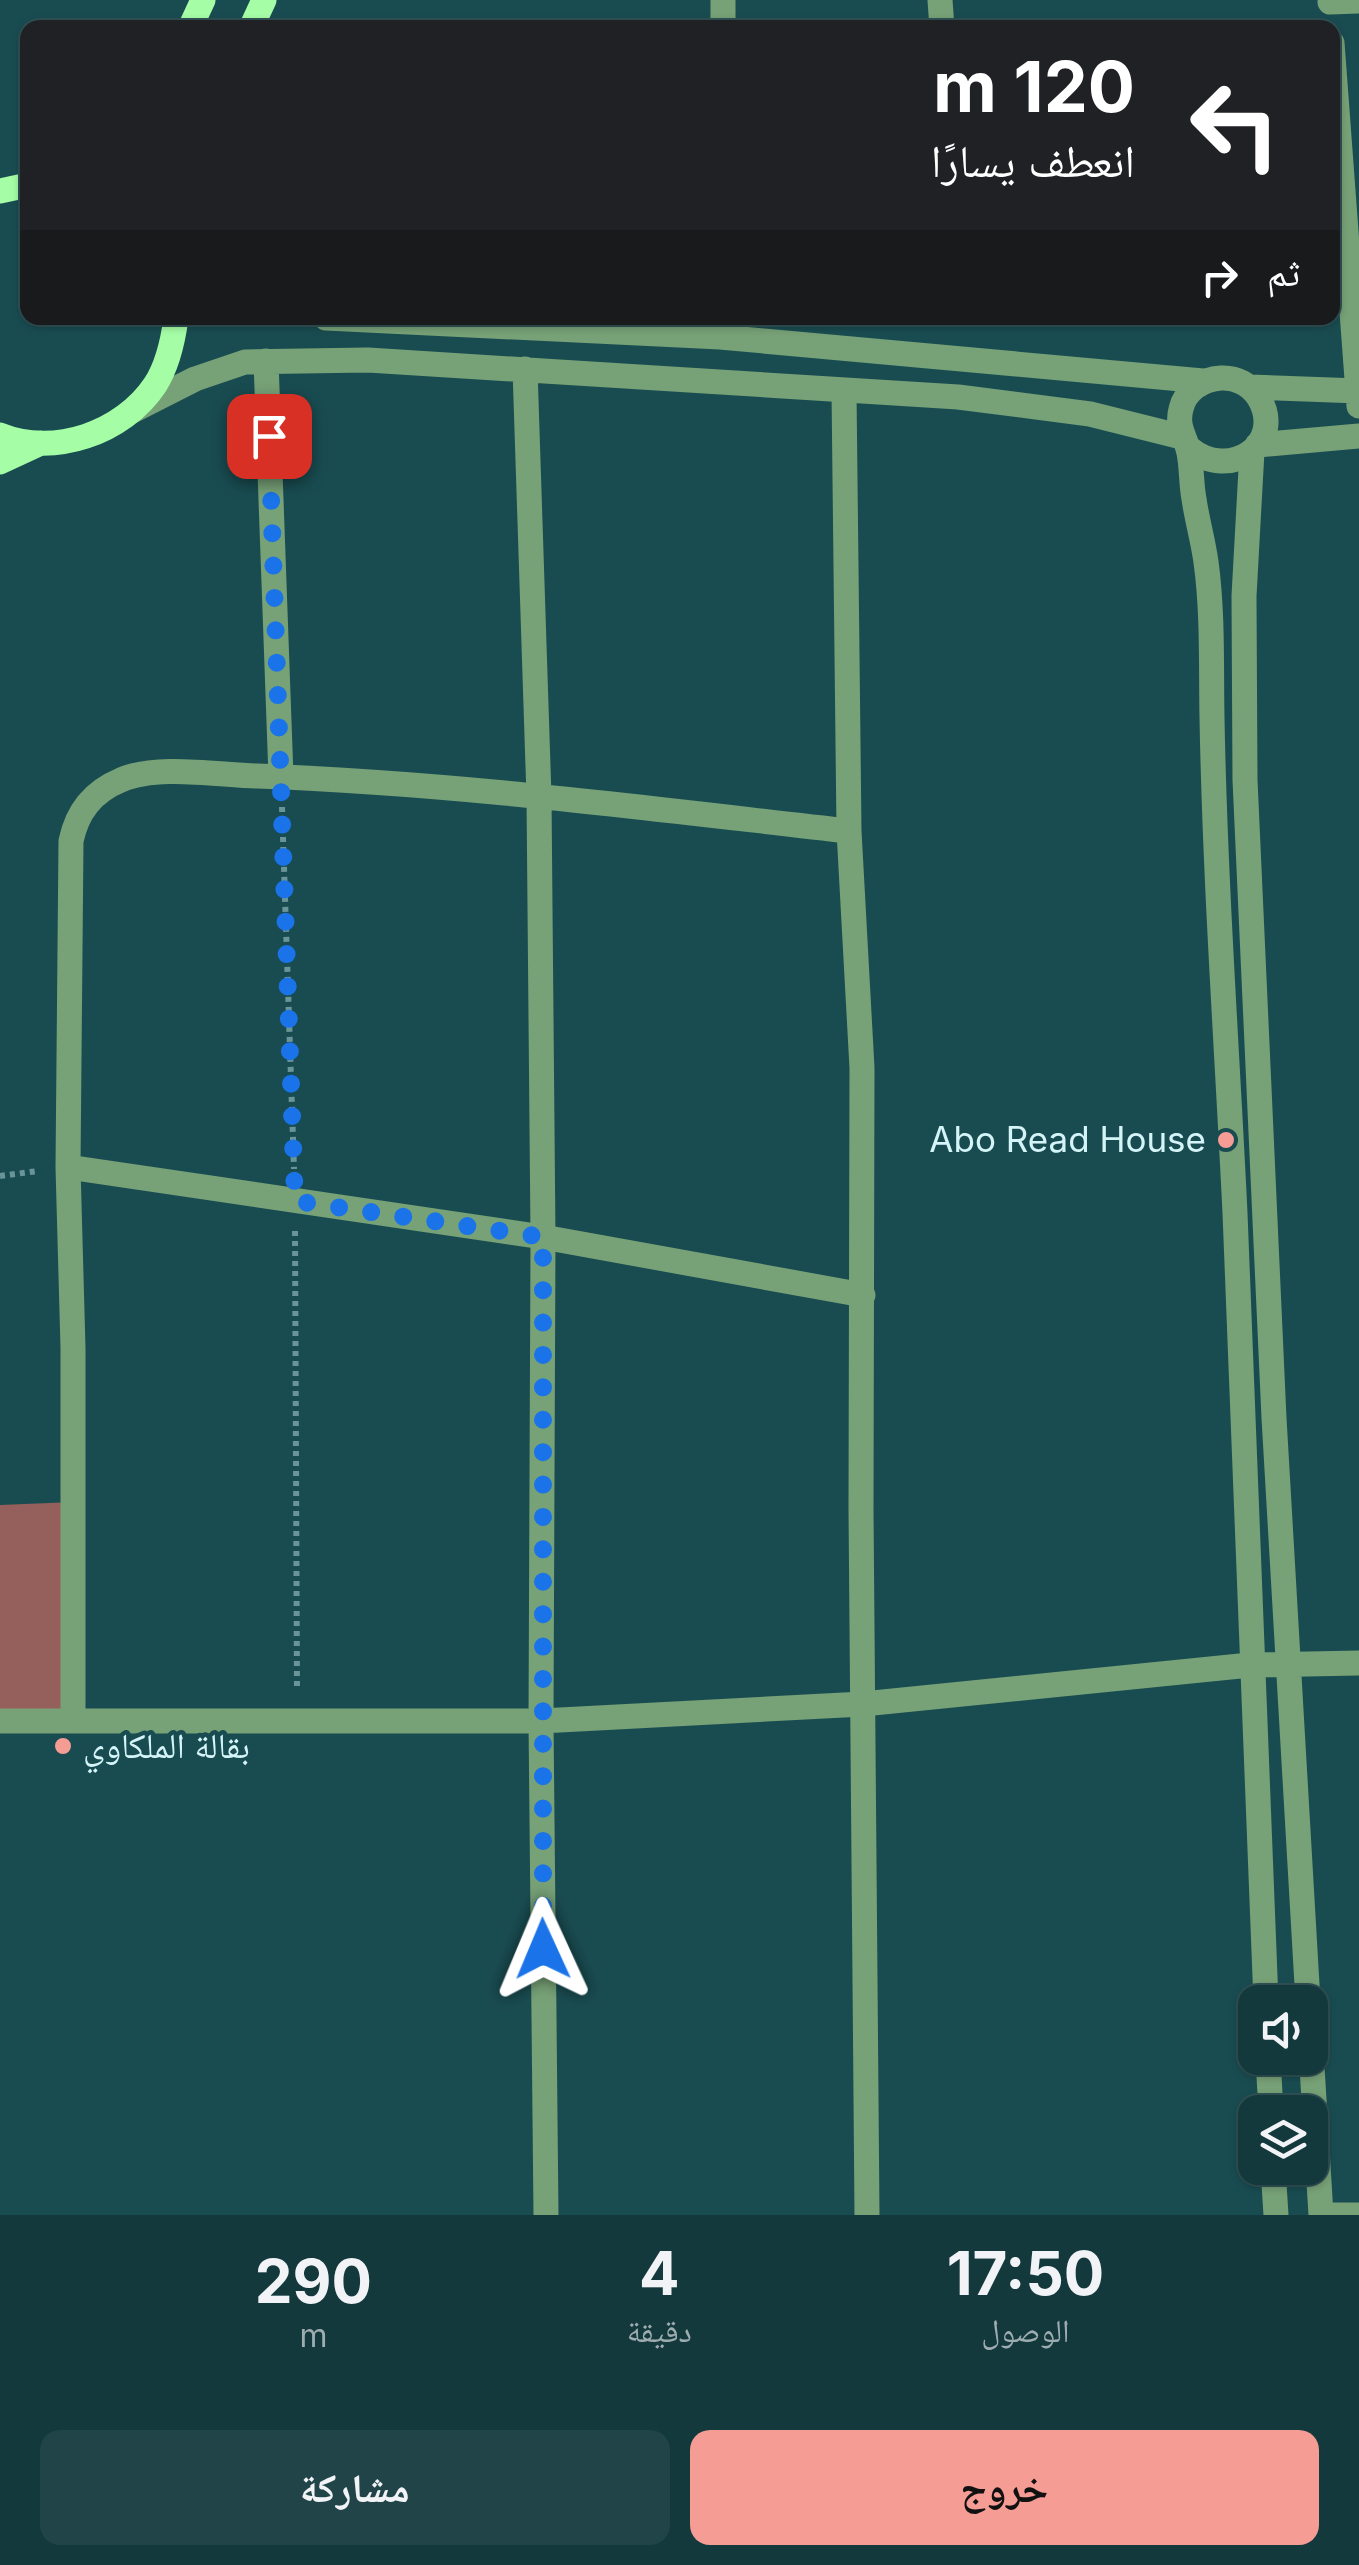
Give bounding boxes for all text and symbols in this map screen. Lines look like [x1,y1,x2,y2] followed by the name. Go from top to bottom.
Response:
[933,44,1135,129] text: 120 m
[1170,60,1300,190] icon: left
[931,133,1135,188] text: انعطف يسارًا
[1267,249,1300,295] text: ثم
[1192,250,1247,305] icon: right
[227,394,312,479] pin
[242,409,297,464] icon: arrive
[929,1118,1206,1160] place label: Abo Read House
[1215,1129,1237,1151] marker: Abo Read House
[83,1724,250,1774] place label: بقالة الملكاوي
[52,1735,74,1757] marker: بقالة الملكاوي
[491,1897,595,2001] position arrow
[1238,1985,1328,2185] map controls
[1238,1985,1328,2075] button: sound
[1238,2095,1328,2185] button: layers
[639,2237,680,2309] text: 4
[947,2237,1104,2309] text: 17:50
[255,2245,372,2317] text: 290
[627,2311,692,2350] text: دقيقة
[981,2311,1070,2350] text: الوصول
[299,2316,327,2355] text: m
[40,2430,670,2545] button: مشاركة
[690,2430,1319,2545] button: خروج

